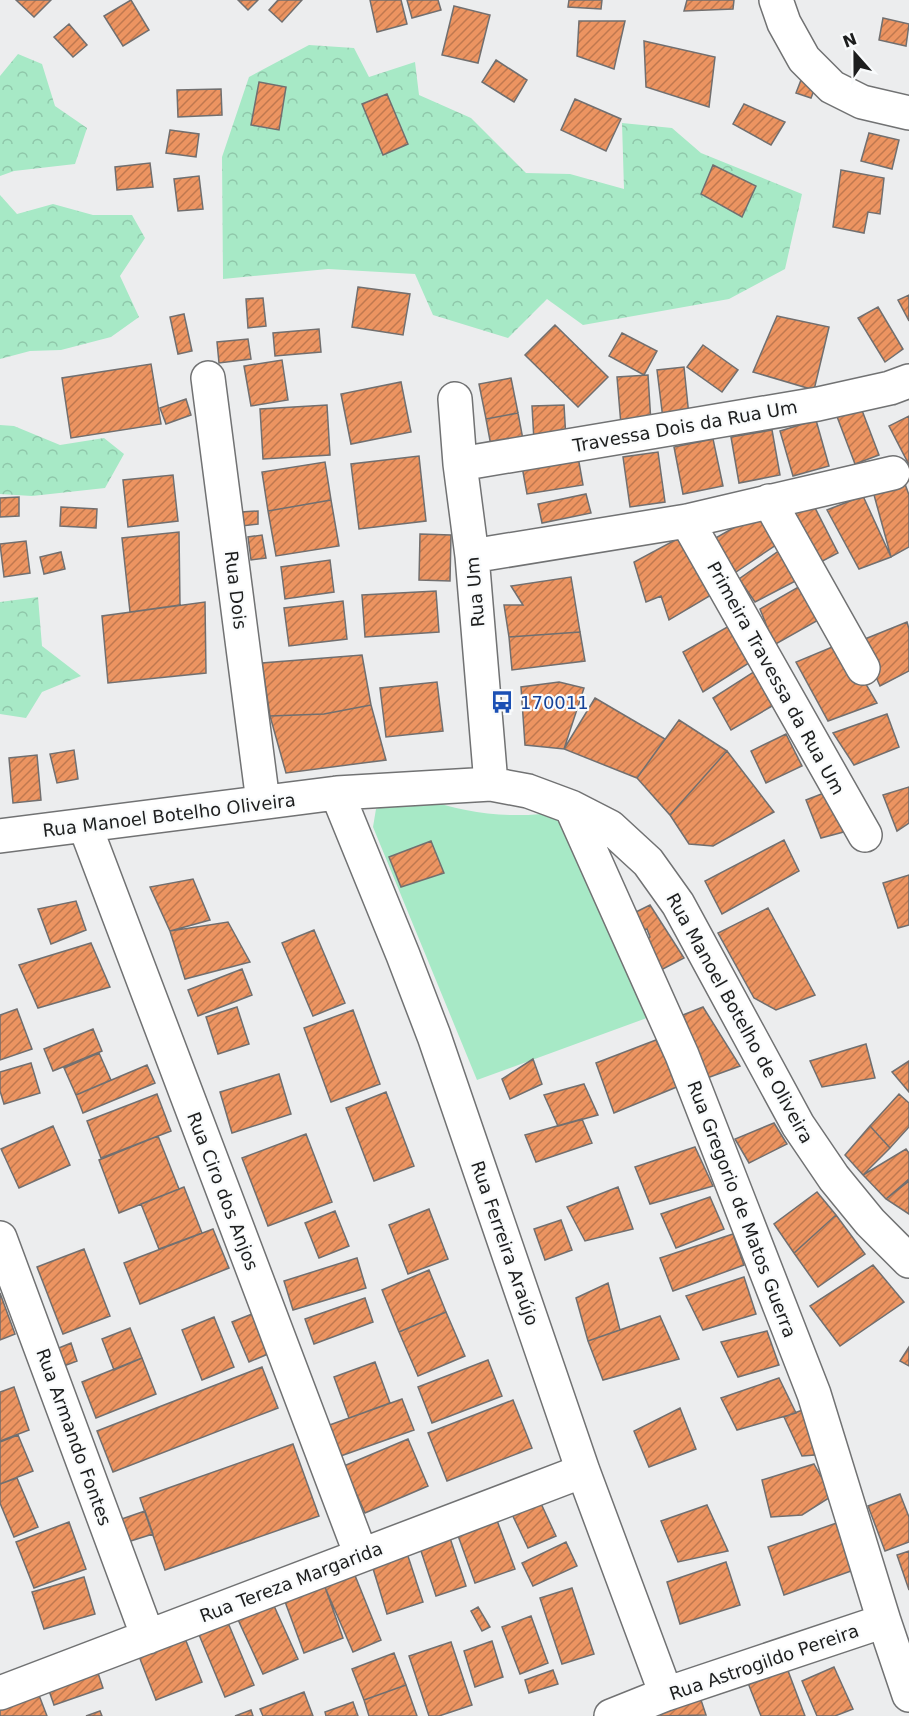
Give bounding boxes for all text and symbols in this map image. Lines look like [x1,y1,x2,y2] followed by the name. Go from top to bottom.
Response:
[825,24,885,84] north arrow
[840,29,859,52] text: N
[570,396,799,456] street label: Travessa Dois da Rua Um
[221,549,251,631] street label: Rua Dois
[461,556,489,628] street label: Rua Um
[703,558,849,798] street label: Primeira Travessa da Rua Um
[489,689,515,715] bus stop icon: 170011
[520,692,589,713] place label: 170011
[41,789,297,841] street label: Rua Manoel Botelho Oliveira
[662,889,818,1147] street label: Rua Manoel Botelho de Oliveira
[683,1078,801,1340] street label: Rua Gregorio de Matos Guerra
[183,1109,263,1273] street label: Rua Ciro dos Anjos
[467,1158,543,1328] street label: Rua Ferreira Araújo
[32,1346,116,1528] street label: Rua Armando Fontes
[197,1537,385,1627] street label: Rua Tereza Margarida
[666,1620,862,1704] street label: Rua Astrogildo Pereira

